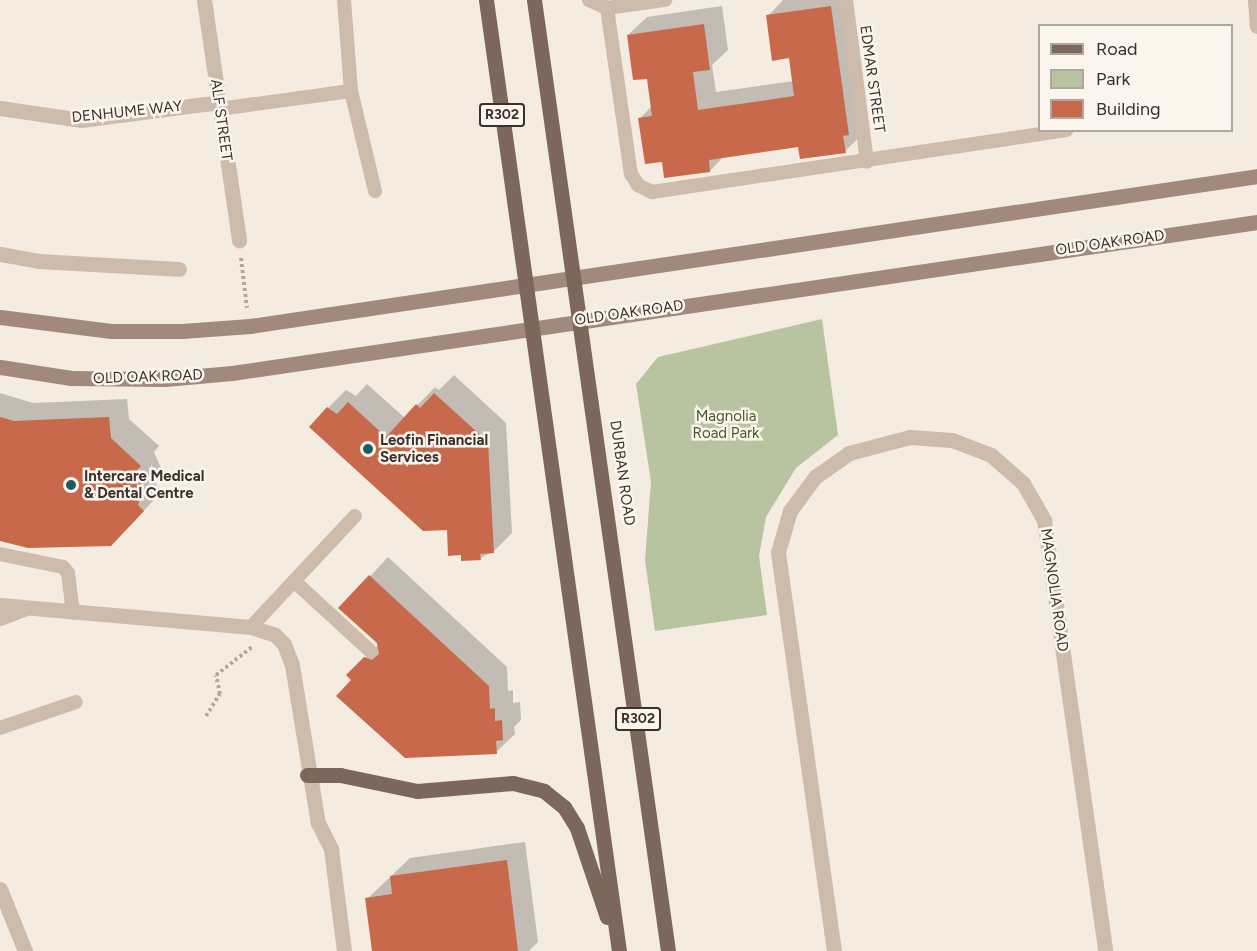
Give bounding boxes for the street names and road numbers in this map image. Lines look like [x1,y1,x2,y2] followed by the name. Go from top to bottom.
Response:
[856,24,888,134] street label: EDMAR STREET
[206,78,236,162] street label: ALF STREET
[71,97,183,127] street label: DENHUME WAY
[478,104,526,126] road number: R302
[1054,226,1166,260] street label: OLD OAK ROAD
[573,296,685,330] street label: OLD OAK ROAD
[93,366,203,388] street label: OLD OAK ROAD
[606,419,638,527] street label: DURBAN ROAD
[1036,527,1072,653] street label: MAGNOLIA ROAD
[614,708,662,730] road number: R302

